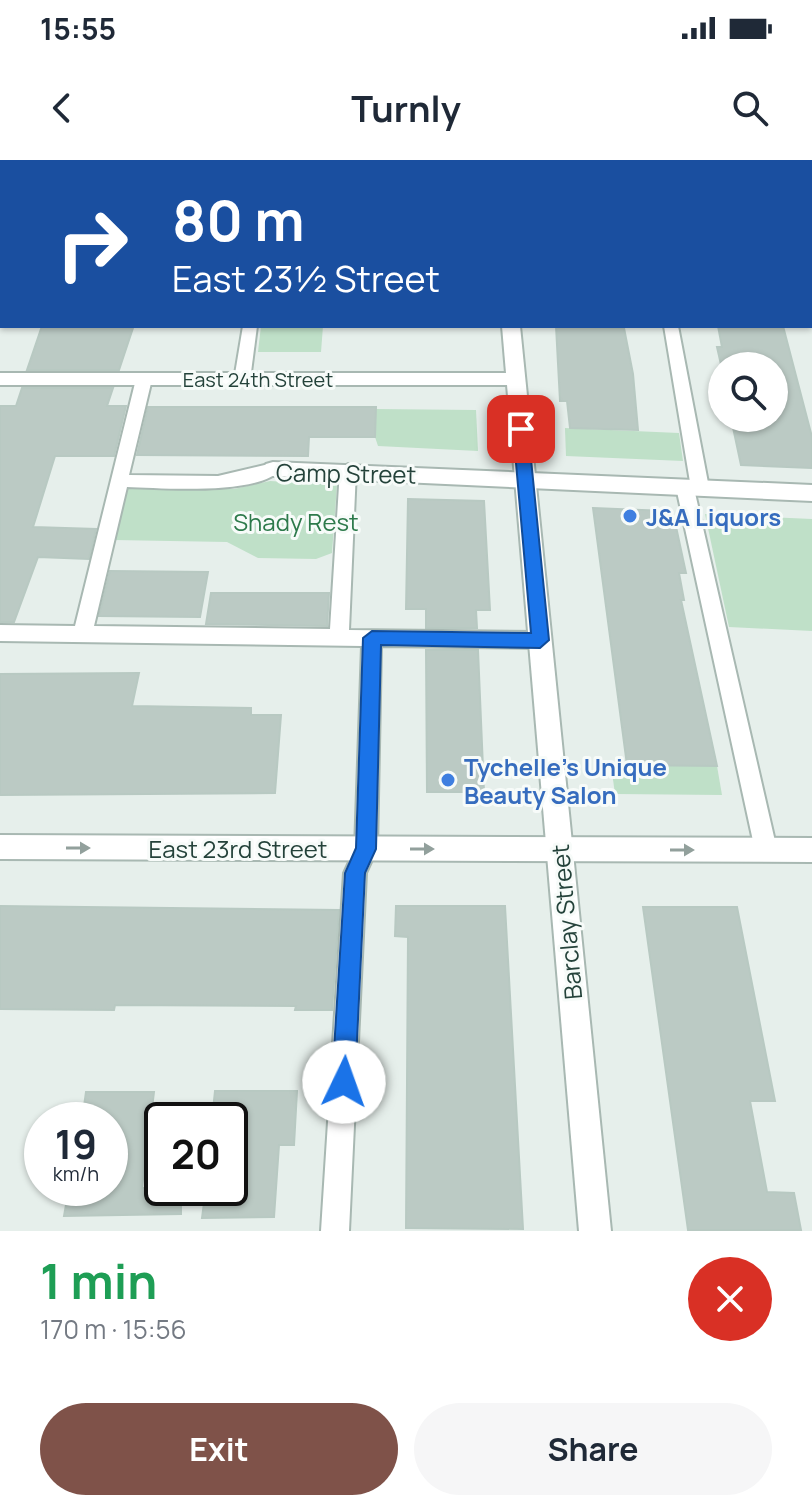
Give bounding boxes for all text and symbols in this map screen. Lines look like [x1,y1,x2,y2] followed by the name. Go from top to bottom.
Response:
[40,8,116,49] text: 15:55
[351,84,461,133] text: Turnly
[40,86,84,130] icon: back
[728,86,772,130] icon: search
[172,181,305,258] text: 80 m
[40,192,144,296] icon: right
[172,254,440,303] text: East 23½ Street
[708,352,788,432] map controls
[708,352,788,432] button: search
[183,366,333,393] street label: East 24th Street
[487,395,555,463] pin
[499,407,543,451] icon: arrive
[276,455,416,491] street label: Camp Street
[646,500,781,533] place label: J&A Liquors
[233,505,359,538] park label: Shady Rest
[621,507,639,525] marker: J&A Liquors
[464,750,667,811] place label: Tychelle’s Unique Beauty Salon
[439,771,457,789] marker: Tychelle’s Unique Beauty Salon
[149,832,327,865] street label: East 23rd Street
[66,842,91,854] one-way arrow
[410,843,435,855] one-way arrow
[543,843,589,1001] street label: Barclay Street
[670,844,695,856] one-way arrow
[302,1040,386,1124] position arrow
[144,1102,248,1206] speed limit sign: 20
[55,1116,97,1171] text: 19
[53,1160,99,1187] text: km/h
[40,1248,157,1313] text: 1 min
[688,1257,772,1341] button: close
[40,1311,187,1347] text: 170 m · 15:56
[40,1403,398,1495] button: Exit
[414,1403,772,1495] button: Share

